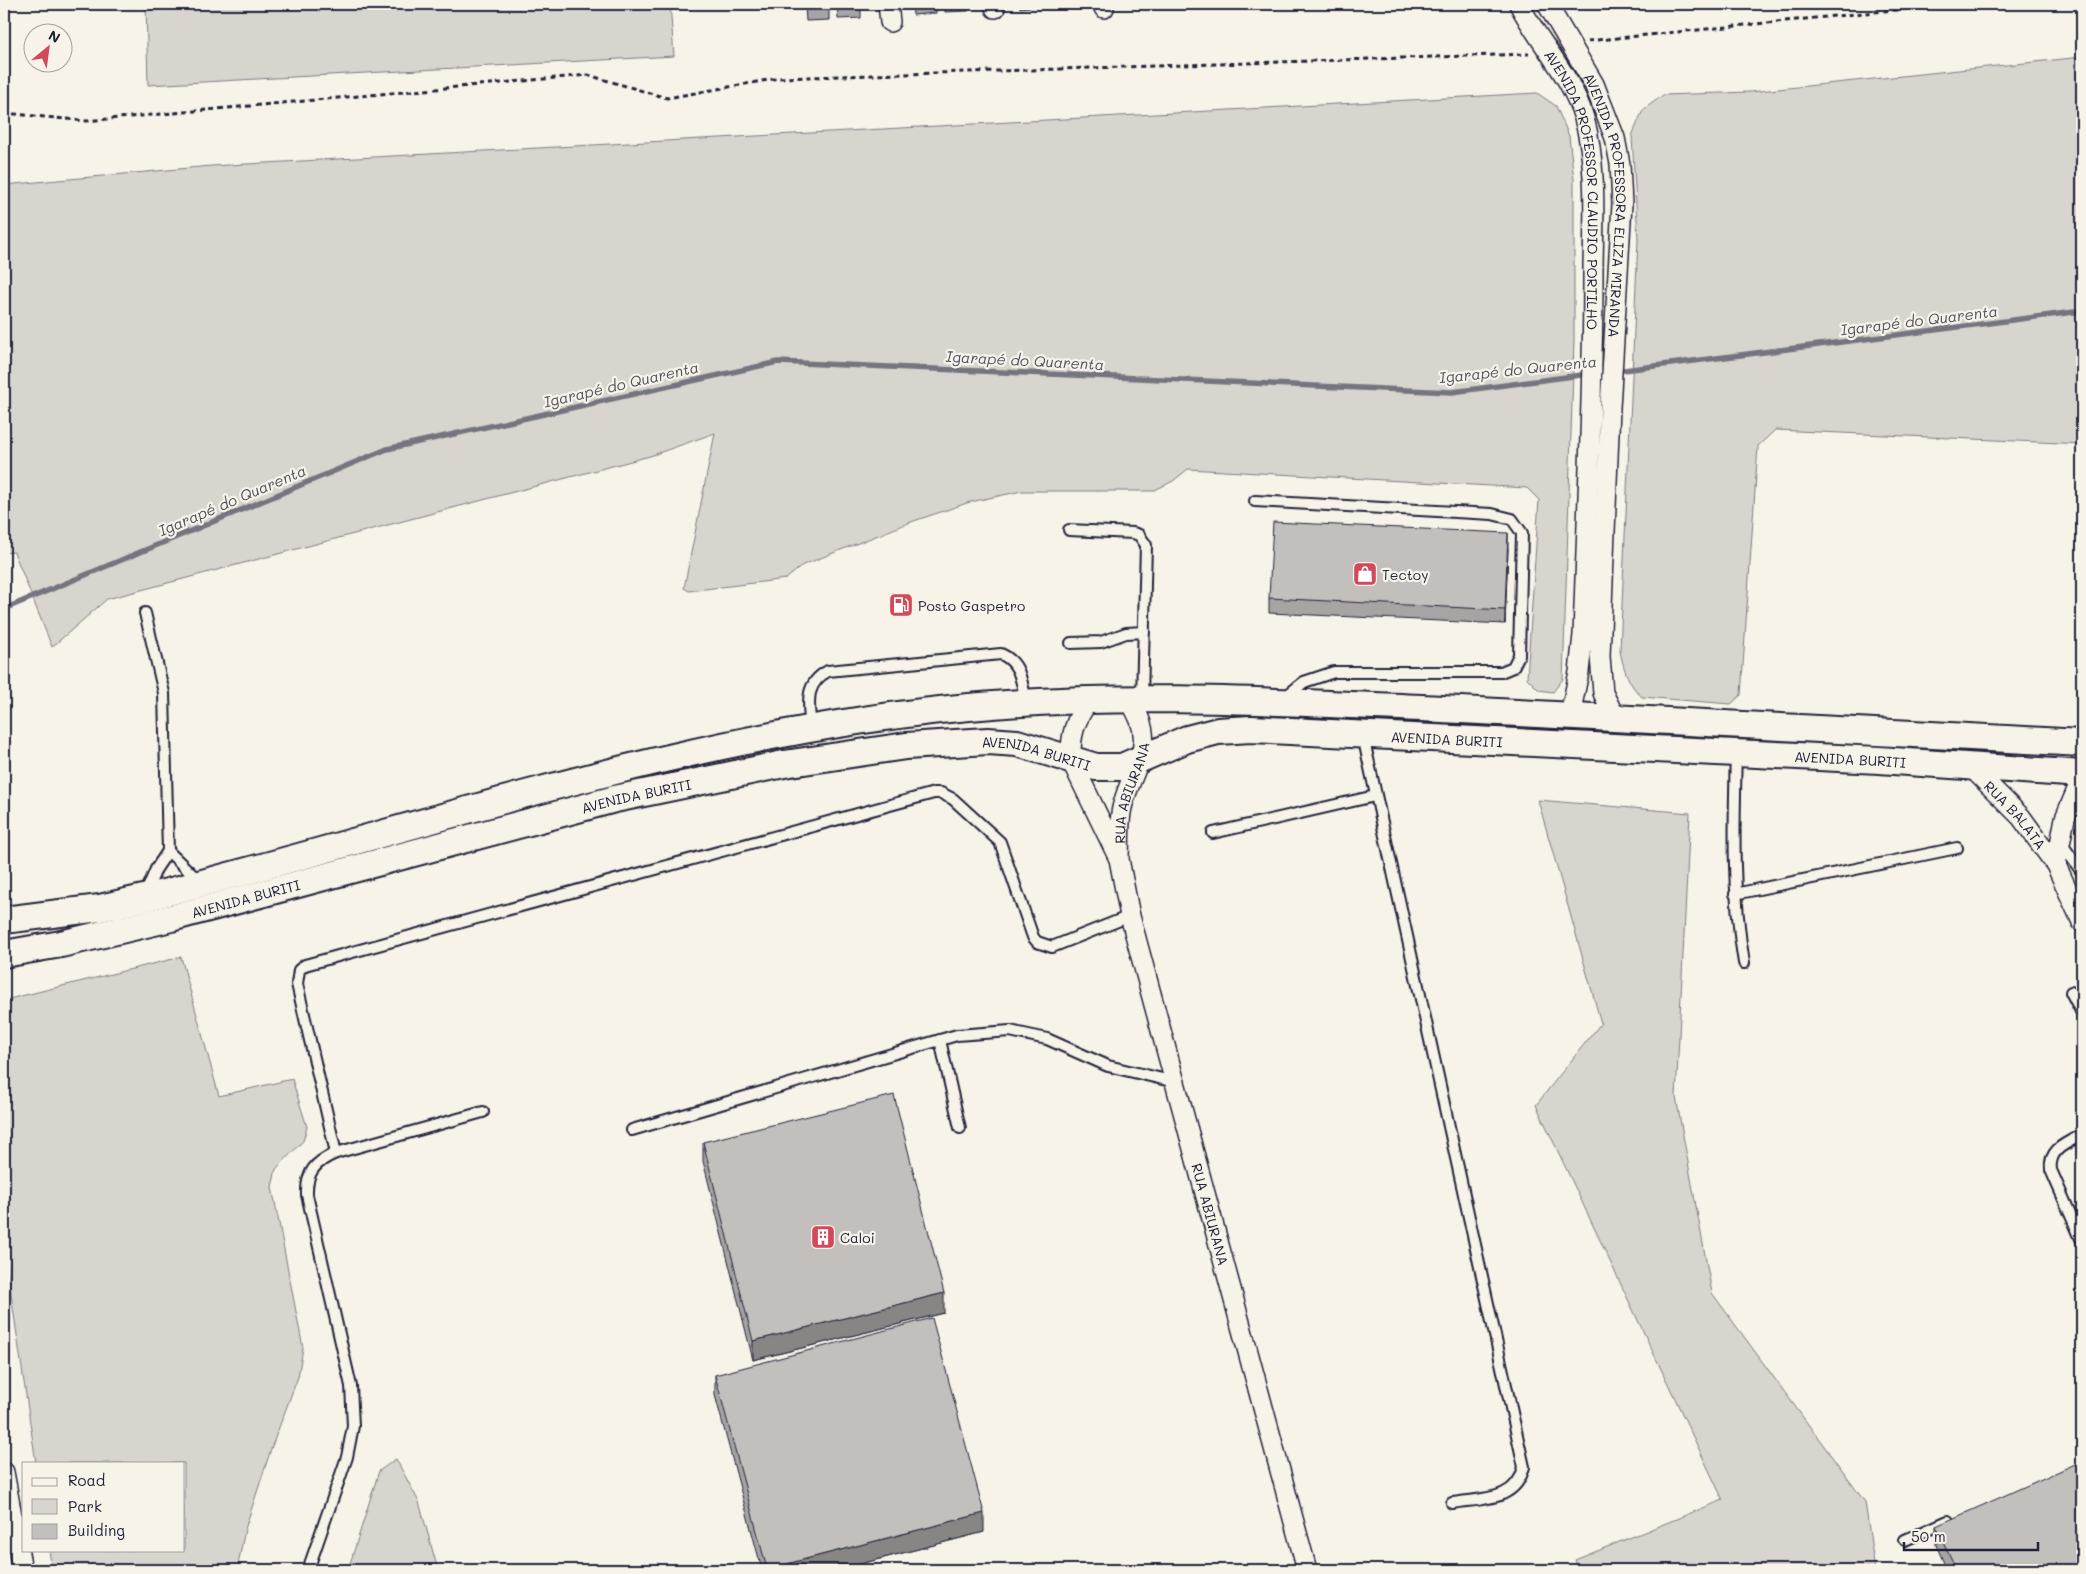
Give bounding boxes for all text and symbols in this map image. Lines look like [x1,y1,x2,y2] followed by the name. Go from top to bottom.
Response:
[22,22,72,72] north arrow
[45,25,64,47] text: N
[1541,46,1603,330] street label: AVENIDA PROFESSOR CLAUDIO PORTILHO
[1580,69,1631,338] street label: AVENIDA PROFESSORA ELIZA MIRANDA
[1839,300,1999,340] water label: Igarapé do Quarenta
[945,346,1105,374] water label: Igarapé do Quarenta
[1438,351,1598,387] water label: Igarapé do Quarenta
[542,356,700,412] water label: Igarapé do Quarenta
[155,460,309,540] water label: Igarapé do Quarenta
[1352,561,1378,587] shop icon: Tectoy
[1382,565,1428,584] place label: Tectoy
[888,592,914,618] fuel station icon: Posto Gaspetro
[918,596,1025,615] place label: Posto Gaspetro
[1390,726,1503,751] street label: AVENIDA BURITI
[981,731,1093,774] street label: AVENIDA BURITI
[1110,741,1153,844] street label: RUA ABIURANA
[1794,746,1907,771] street label: AVENIDA BURITI
[579,774,693,817] street label: AVENIDA BURITI
[1980,776,2051,853] street label: RUA BALATA
[189,874,302,922] street label: AVENIDA BURITI
[1188,1161,1234,1267] street label: RUA ABIURANA
[810,1224,836,1250] building icon: Caloi
[840,1228,875,1247] place label: Caloi
[22,1462,185,1552] legend
[68,1470,105,1490] text: Road
[68,1496,102,1516] text: Park
[1904,1519,2037,1551] scale bar
[68,1520,125,1540] text: Building
[1911,1526,1946,1546] text: 50 m

